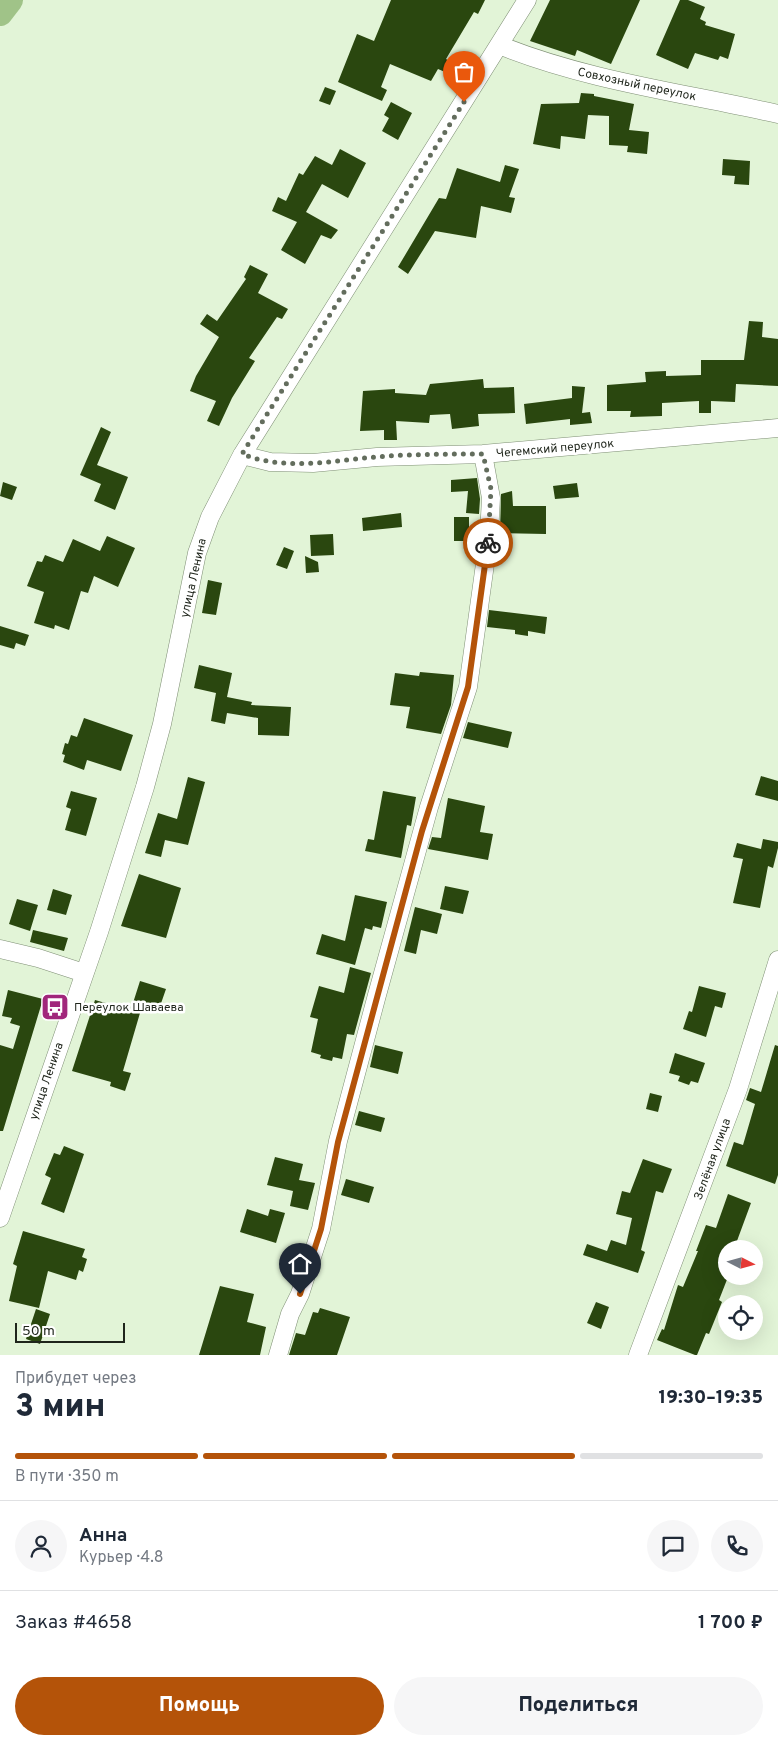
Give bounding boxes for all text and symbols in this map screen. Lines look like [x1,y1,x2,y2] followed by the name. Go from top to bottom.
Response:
[443,51,485,102] pin
[450,58,478,86] icon: bag
[576,65,698,105] street label: Совхозный переулок
[495,436,615,462] street label: Чегемский переулок
[463,518,513,568] courier
[474,529,502,557] icon: bike
[177,537,211,619] street label: улица Ленина
[40,992,70,1022] bus stop icon: Переулок Шаваева
[74,1000,184,1016] place label: Переулок Шаваева
[26,1040,68,1122] street label: улица Ленина
[691,1116,735,1202] street label: Зелёная улица
[718,1240,762,1285] north arrow
[718,1240,763,1340] map controls
[279,1243,321,1294] pin
[286,1250,314,1278] icon: home
[718,1295,763,1340] button: locate
[15,1320,125,1343] scale bar
[22,1323,55,1340] text: 50 m
[15,1369,137,1389] text: Прибудет через
[658,1386,763,1410] text: 19:30–19:35
[15,1388,106,1428] text: 3 мин
[15,1467,119,1487] text: В пути · 350 m
[15,1520,67,1572] button: person
[647,1520,699,1572] button: chat
[711,1520,763,1572] button: phone
[79,1524,127,1548] text: Анна
[79,1548,164,1568] text: Курьер · 4.8
[15,1611,132,1635] text: Заказ #4658
[698,1611,763,1635] text: 1 700 ₽
[15,1677,384,1735] button: Помощь
[394,1677,763,1735] button: Поделиться

